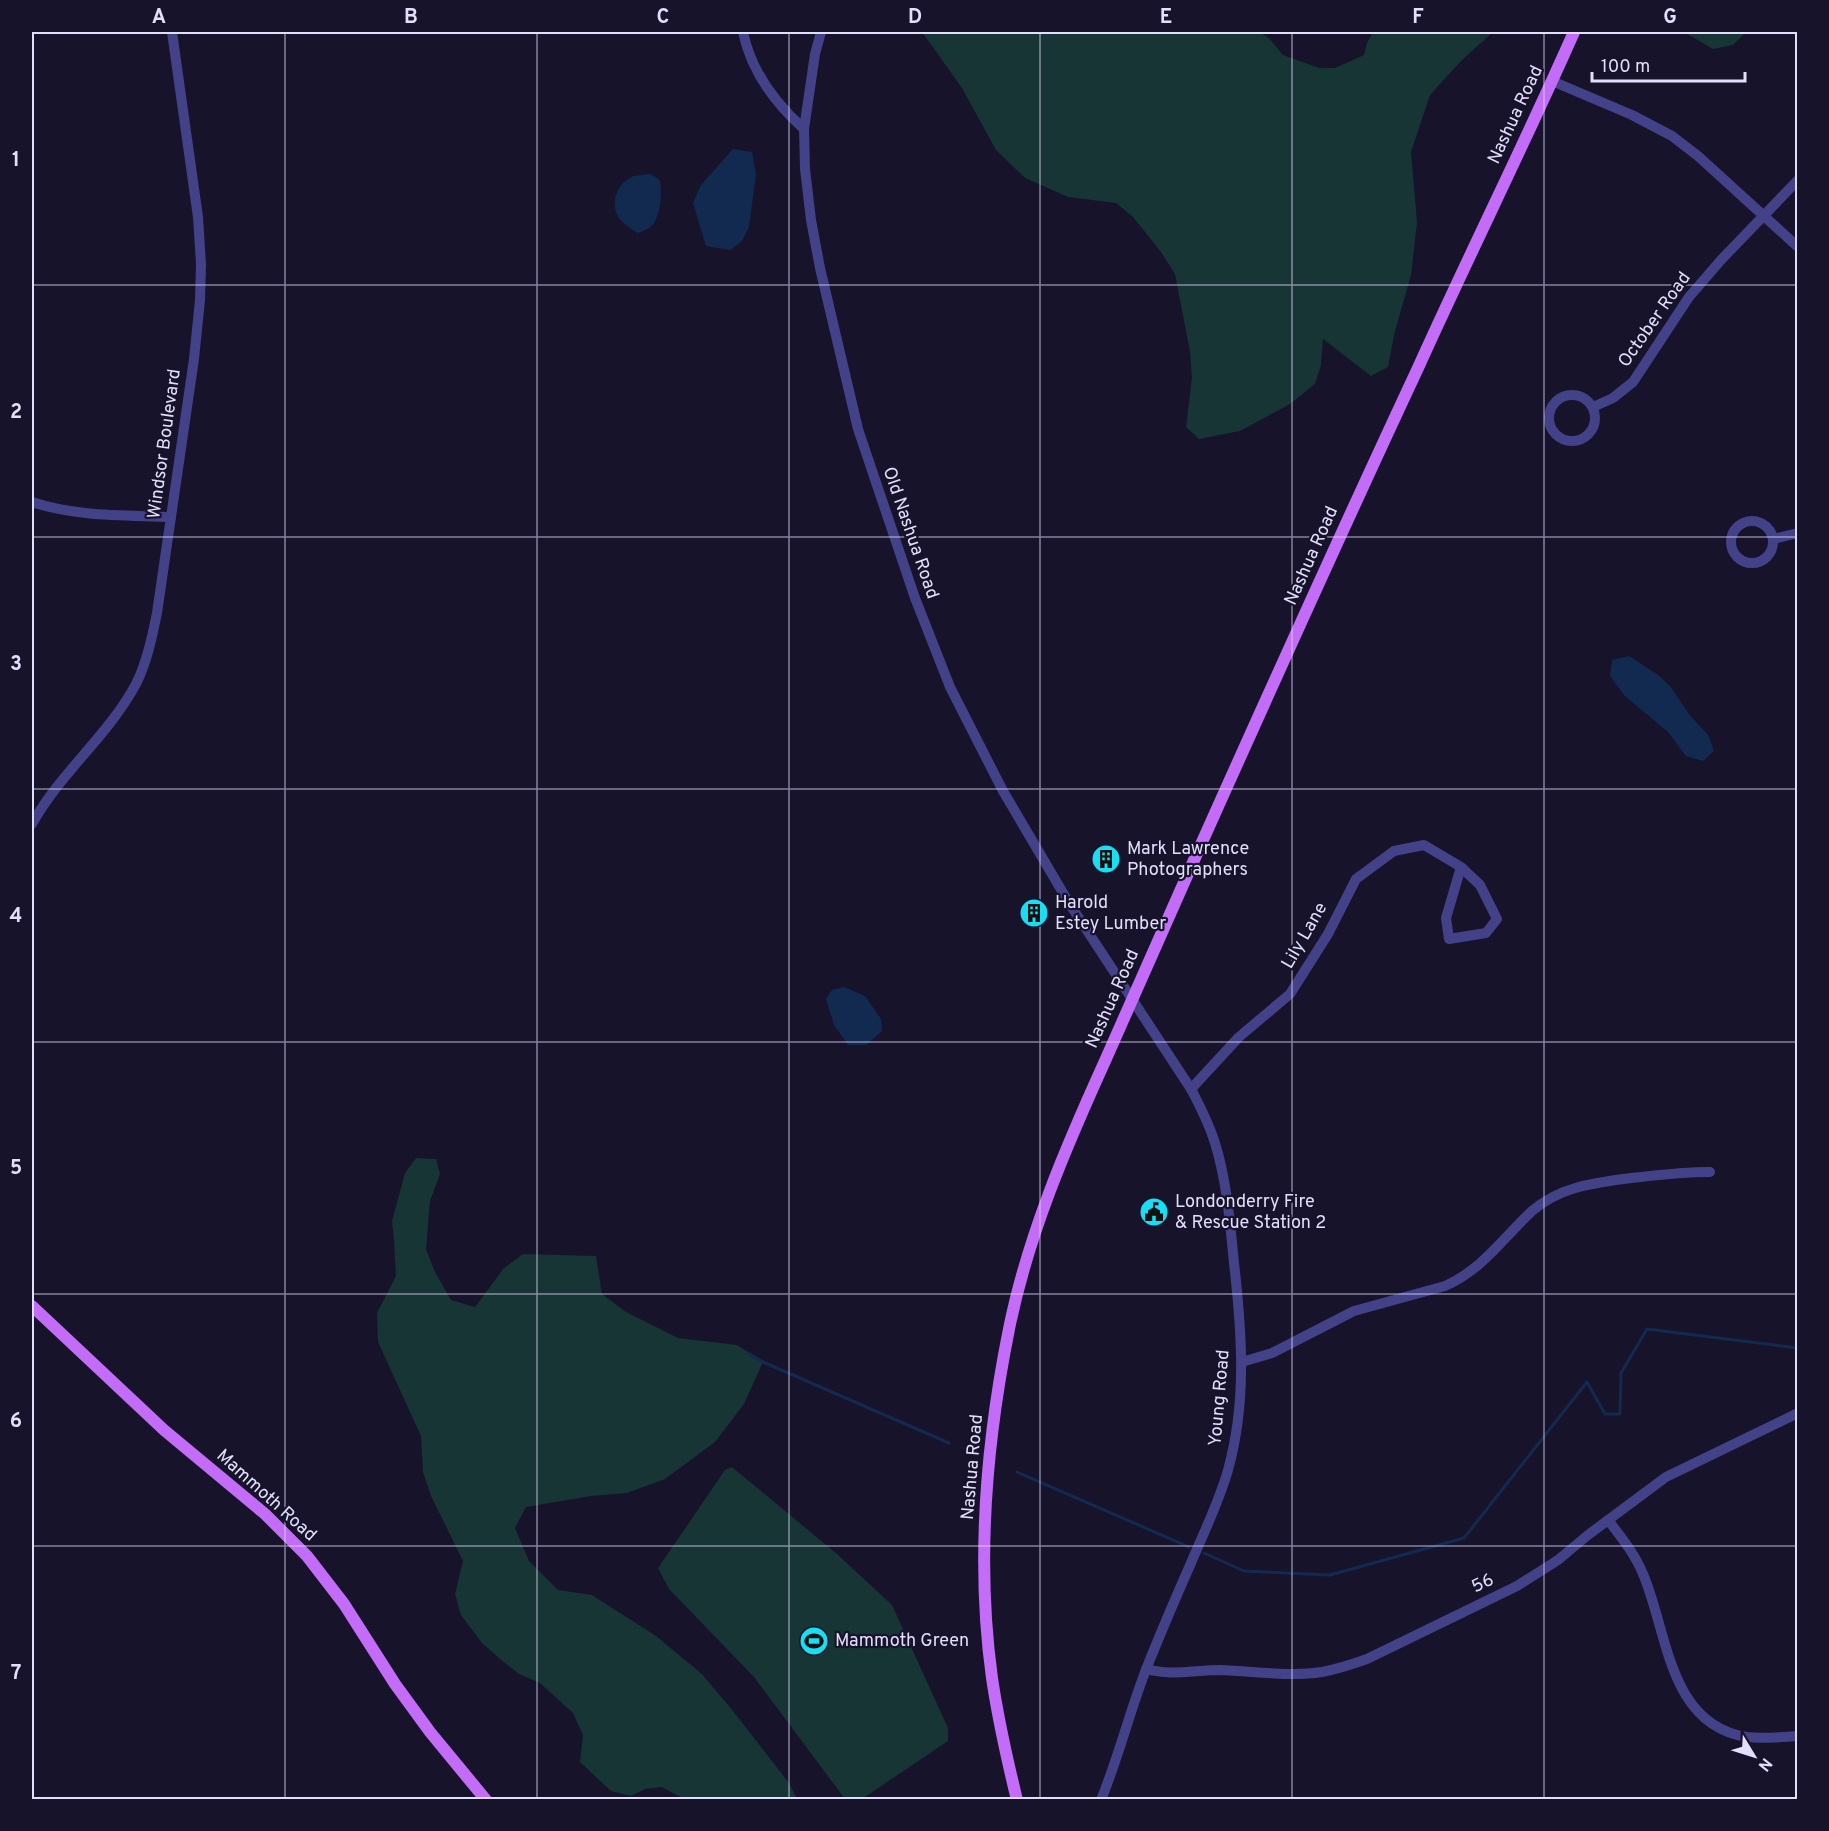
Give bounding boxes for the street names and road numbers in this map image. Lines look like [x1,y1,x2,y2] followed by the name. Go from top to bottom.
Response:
[1483,62,1549,168] street label: Nashua Road
[1614,268,1696,372] street label: October Road
[143,368,187,520] street label: Windsor Boulevard
[877,464,943,602] street label: Old Nashua Road
[1280,503,1344,609] street label: Nashua Road
[1277,899,1333,973] street label: Lily Lane
[1081,946,1145,1052] street label: Nashua Road
[1204,1349,1236,1447] street label: Young Road
[957,1413,989,1521] street label: Nashua Road
[211,1445,321,1547] street label: Mammoth Road
[1468,1569,1498,1599] street label: 56

